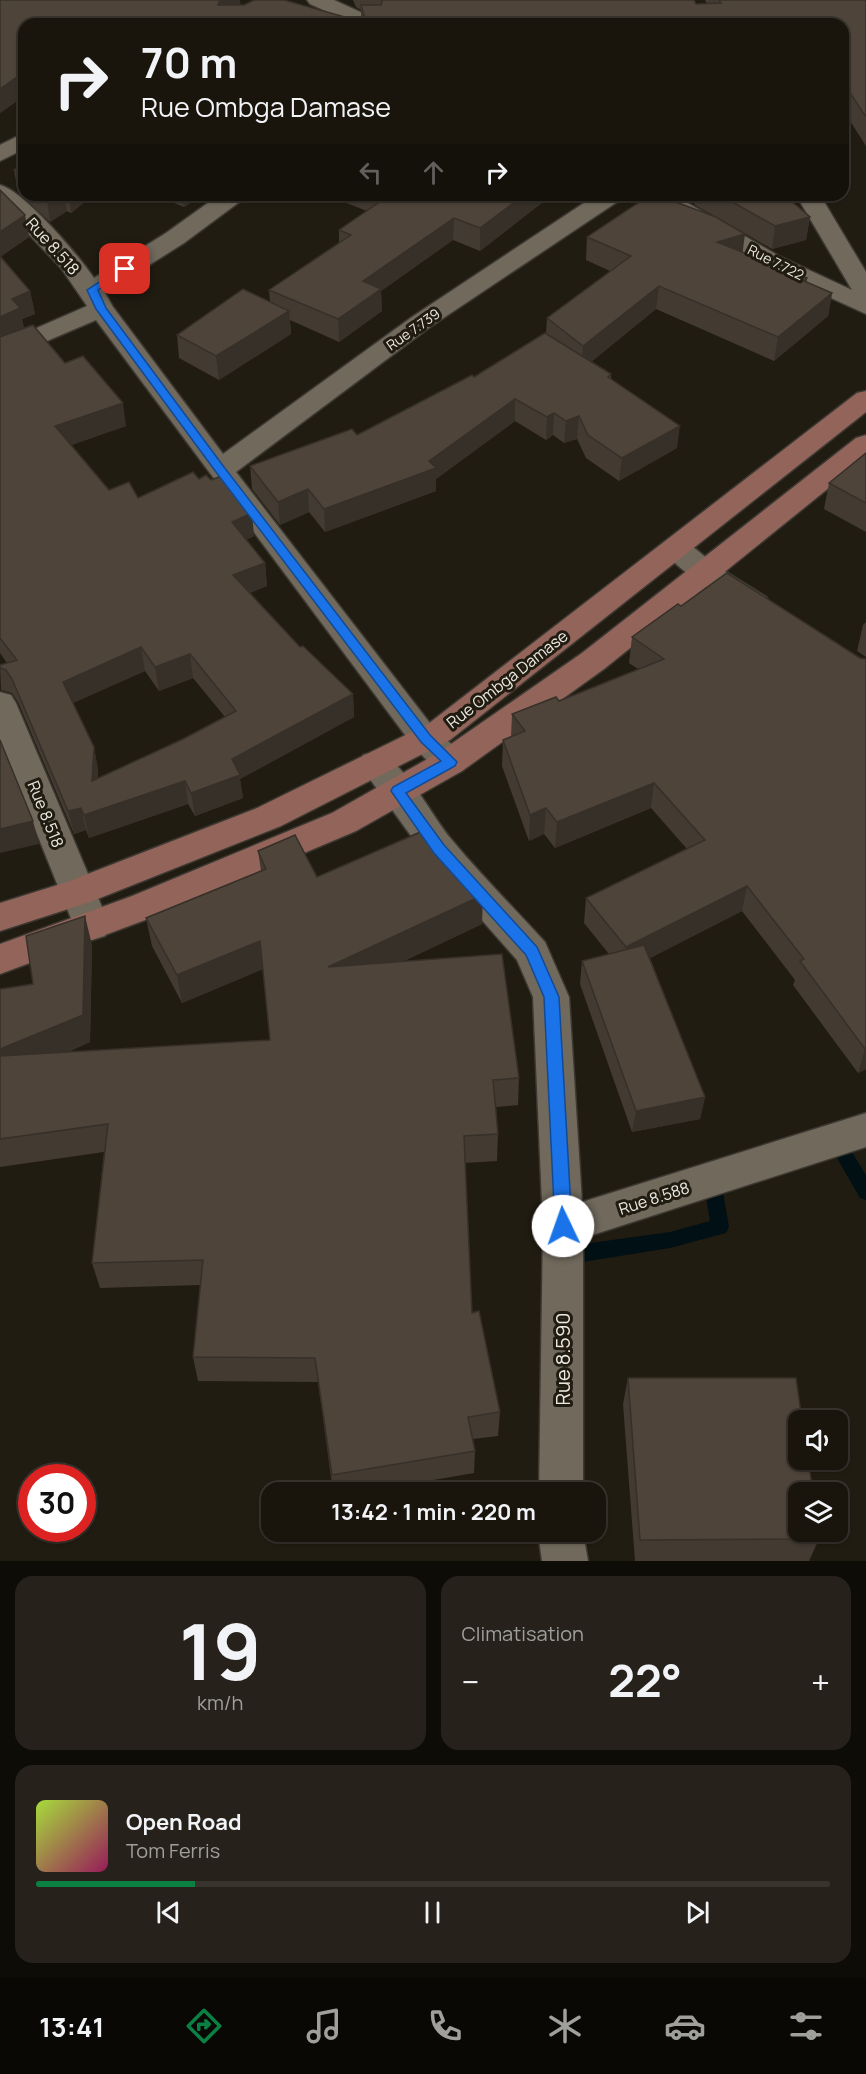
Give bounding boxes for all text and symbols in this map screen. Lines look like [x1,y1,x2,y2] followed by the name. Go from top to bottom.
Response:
[141,33,237,91] text: 70 m
[42,42,120,120] icon: right
[141,88,391,125] text: Rue Ombga Damase
[354,156,387,189] icon: left
[417,156,450,189] icon: ahead
[480,156,513,189] icon: right
[21,213,85,279] street label: Rue 8.518
[745,240,807,284] street label: Rue 7.722
[99,243,150,294] pin
[108,252,141,285] icon: arrive
[382,304,444,354] street label: Rue 7.739
[442,625,572,733] street label: Rue Ombga Damase
[23,777,69,851] street label: Rue 8.518
[616,1176,692,1220] street label: Rue 8.588
[531,1194,595,1258] position arrow
[549,1312,576,1406] street label: Rue 8.590
[788,1410,848,1542] map controls
[788,1410,848,1470] button: sound
[18,1464,96,1542] speed limit sign: 30
[788,1482,848,1542] button: layers
[331,1497,536,1527] text: 13:42 · 1 min · 220 m
[179,1597,262,1703] text: 19
[462,1620,584,1647] text: Climatisation
[608,1649,682,1711] text: 22°
[462,1659,479,1704] text: −
[811,1659,830,1704] text: +
[197,1689,244,1716] text: km/h
[126,1807,241,1837] text: Open Road
[126,1837,220,1864] text: Tom Ferris
[152,1896,185,1929] icon: previous
[416,1896,449,1929] icon: pause
[681,1896,714,1929] icon: next
[183,2005,225,2047] icon: directions
[303,2005,345,2047] icon: music
[424,2005,466,2047] icon: phone
[544,2005,586,2047] icon: climate
[664,2005,706,2047] icon: car
[785,2005,827,2047] icon: filters
[39,2008,104,2045] text: 13:41

